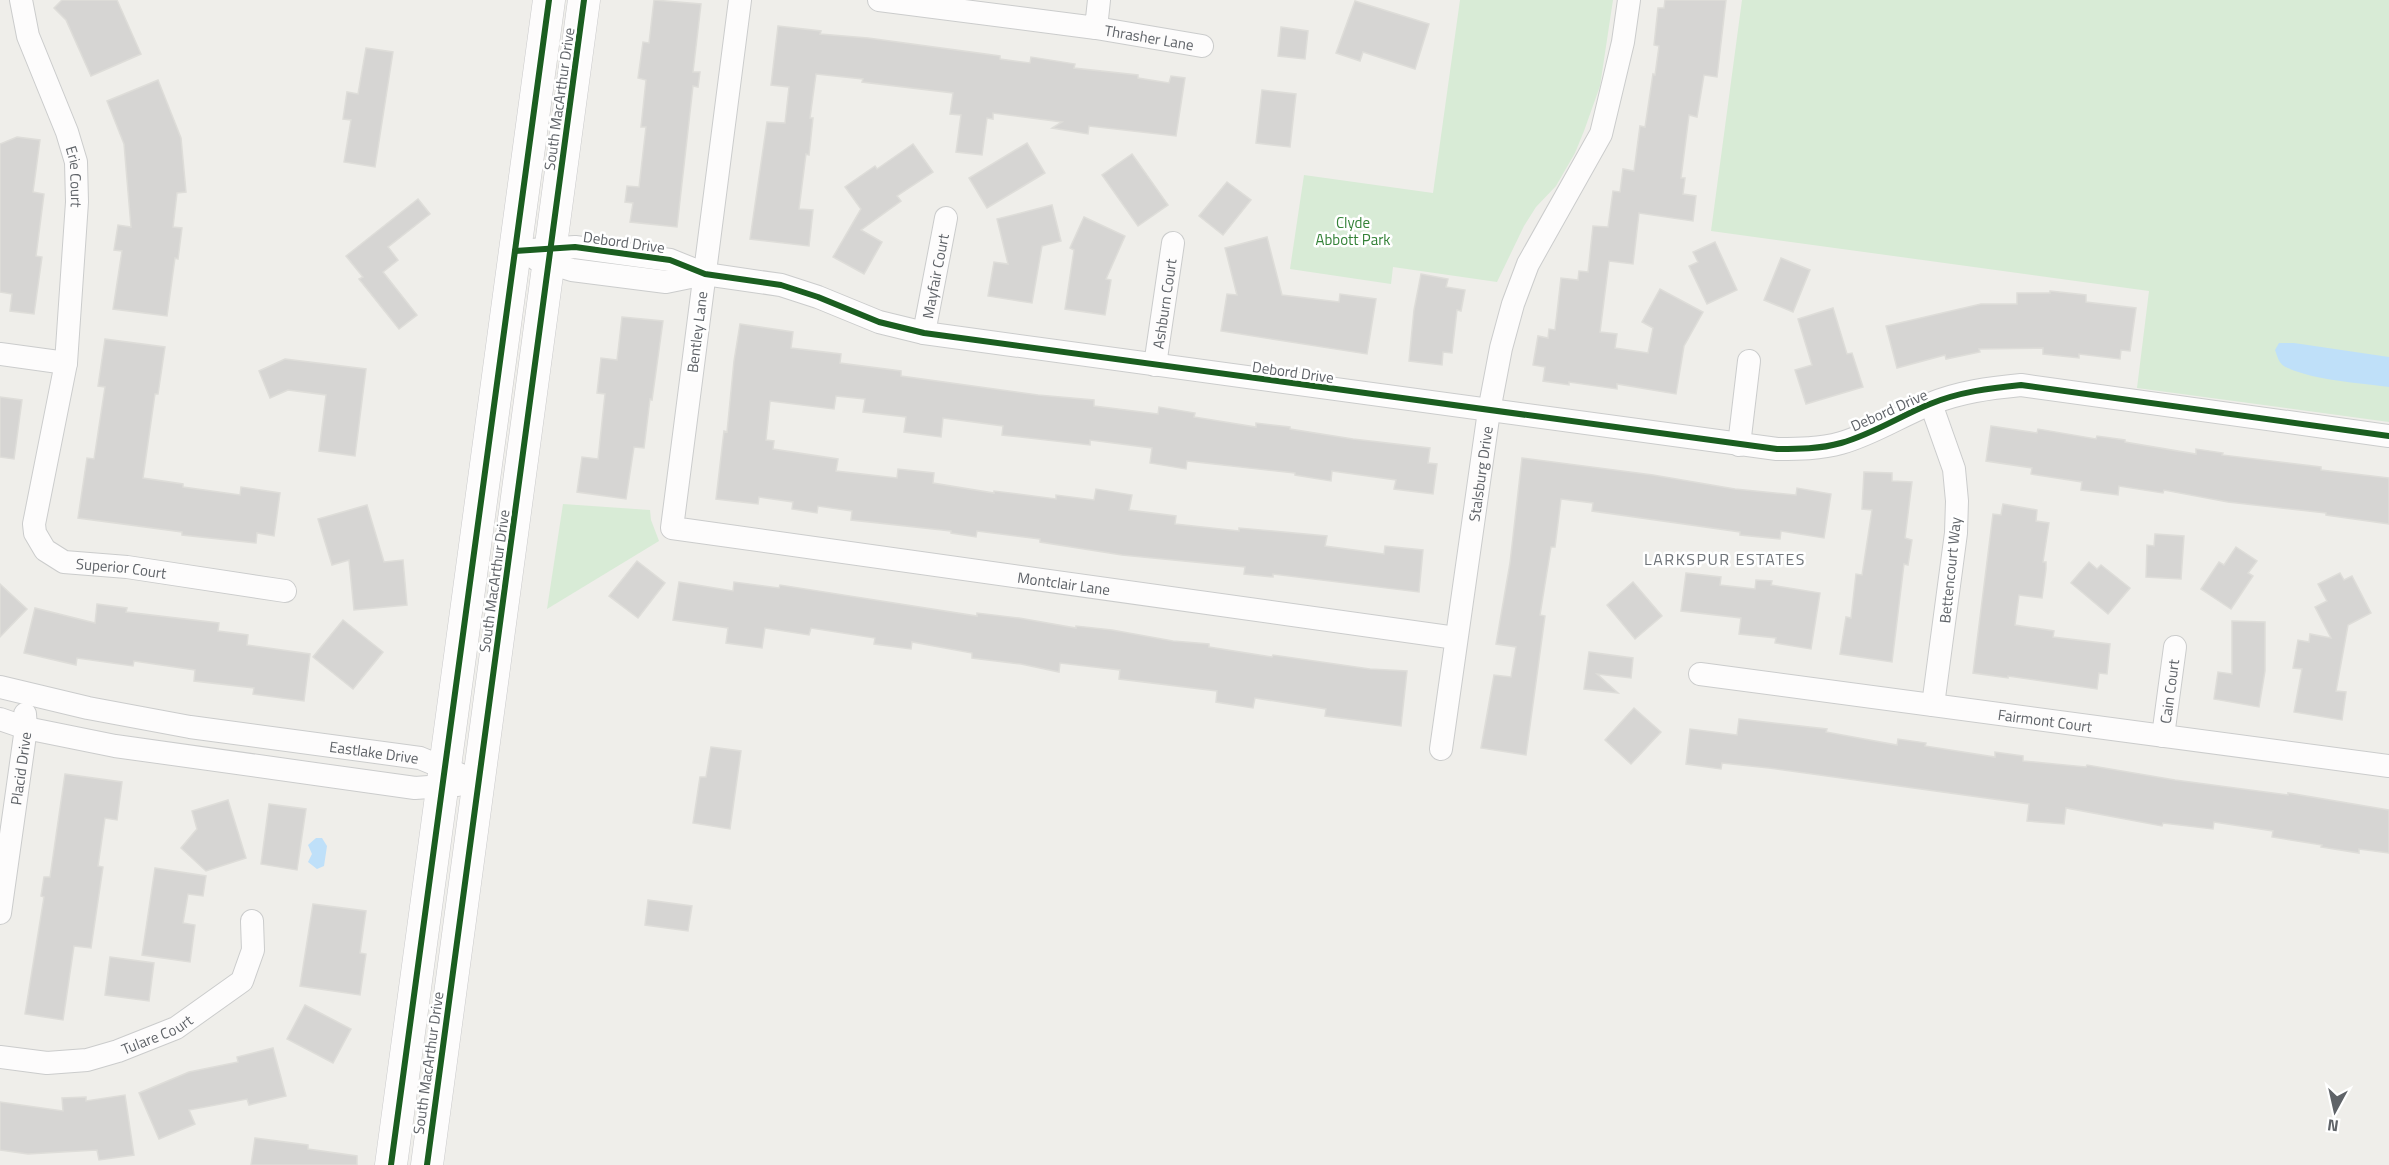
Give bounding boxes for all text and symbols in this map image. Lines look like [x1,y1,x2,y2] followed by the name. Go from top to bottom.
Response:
[1103,18,1196,56] street label: Thrasher Lane
[538,26,580,172] street label: South MacArthur Drive
[60,143,88,209] street label: Erie Court
[1315,211,1391,251] park label: Clyde Abbott Park
[582,225,666,259] street label: Debord Drive
[916,231,954,320] street label: Mayfair Court
[1146,256,1182,350] street label: Ashburn Court
[681,290,713,374] street label: Bentley Lane
[1251,355,1335,389] street label: Debord Drive
[1847,383,1931,437] street label: Debord Drive
[1462,425,1498,523] street label: Stalsburg Drive
[473,508,515,654] street label: South MacArthur Drive
[1933,516,1967,624] street label: Bettencourt Way
[1644,547,1806,571] district label: LARKSPUR ESTATES
[75,551,169,584] street label: Superior Court
[1016,565,1112,601] street label: Montclair Lane
[2153,657,2185,725] street label: Cain Court
[1996,702,2094,738] street label: Fairmont Court
[4,730,37,807] street label: Placid Drive
[328,734,420,769] street label: Eastlake Drive
[407,990,449,1136] street label: South MacArthur Drive
[118,1008,198,1060] street label: Tulare Court
[2305,1081,2365,1141] north arrow
[2326,1113,2340,1139] text: N

